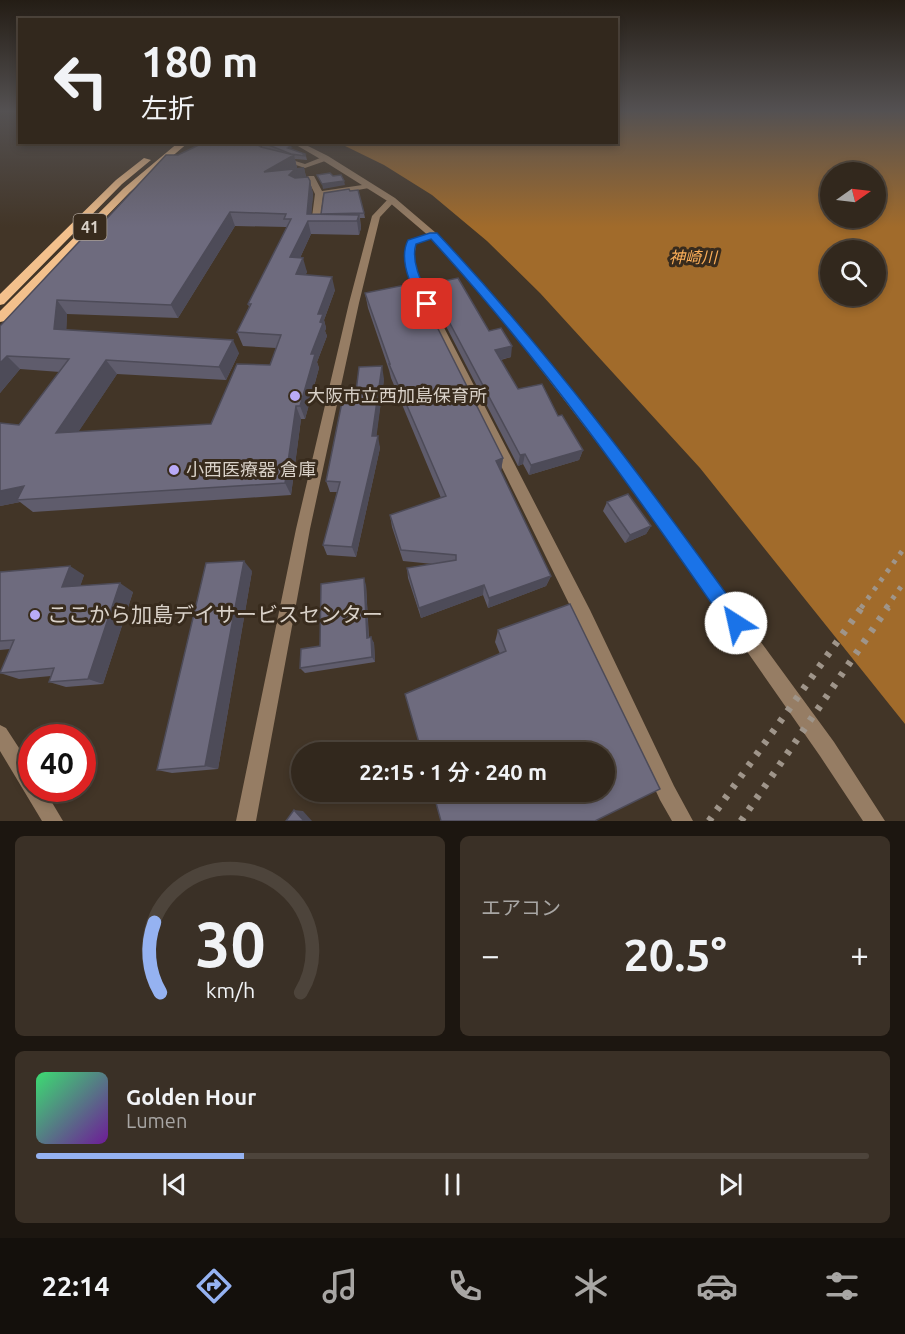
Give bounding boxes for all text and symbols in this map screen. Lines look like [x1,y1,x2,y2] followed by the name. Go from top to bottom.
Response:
[141,38,258,85] text: 180 m
[42,42,120,120] icon: left
[141,93,195,123] text: 左折
[820,162,886,228] north arrow
[820,162,886,306] map controls
[74,214,106,240] road number: 41
[820,240,886,306] button: search
[669,248,719,266] water label: 神崎川
[401,278,452,329] pin
[410,287,443,320] icon: arrive
[307,385,487,405] place label: 大阪市立西加島保育所
[288,389,302,403] marker: 大阪市立西加島保育所
[186,459,316,479] place label: 小西医療器 倉庫
[167,463,181,477] marker: 小西医療器 倉庫
[704,591,768,655] position arrow
[47,602,383,626] place label: ここから加島デイサービスセンター
[28,608,42,622] marker: ここから加島デイサービスセンター
[18,724,96,802] speed limit sign: 40
[359,759,547,784] text: 22:15 · 1 分 · 240 m
[481,896,561,919] text: エアコン
[195,909,265,979] text: 30
[623,929,727,980] text: 20.5°
[481,936,500,973] text: −
[850,936,869,973] text: +
[205,978,255,1002] text: km/h
[126,1084,256,1109] text: Golden Hour
[126,1109,187,1132] text: Lumen
[158,1168,191,1201] icon: previous
[436,1168,469,1201] icon: pause
[714,1168,747,1201] icon: next
[193,1265,235,1307] icon: directions
[319,1265,361,1307] icon: music
[444,1265,486,1307] icon: phone
[570,1265,612,1307] icon: climate
[696,1265,738,1307] icon: car
[821,1265,863,1307] icon: filters
[42,1271,109,1301] text: 22:14

